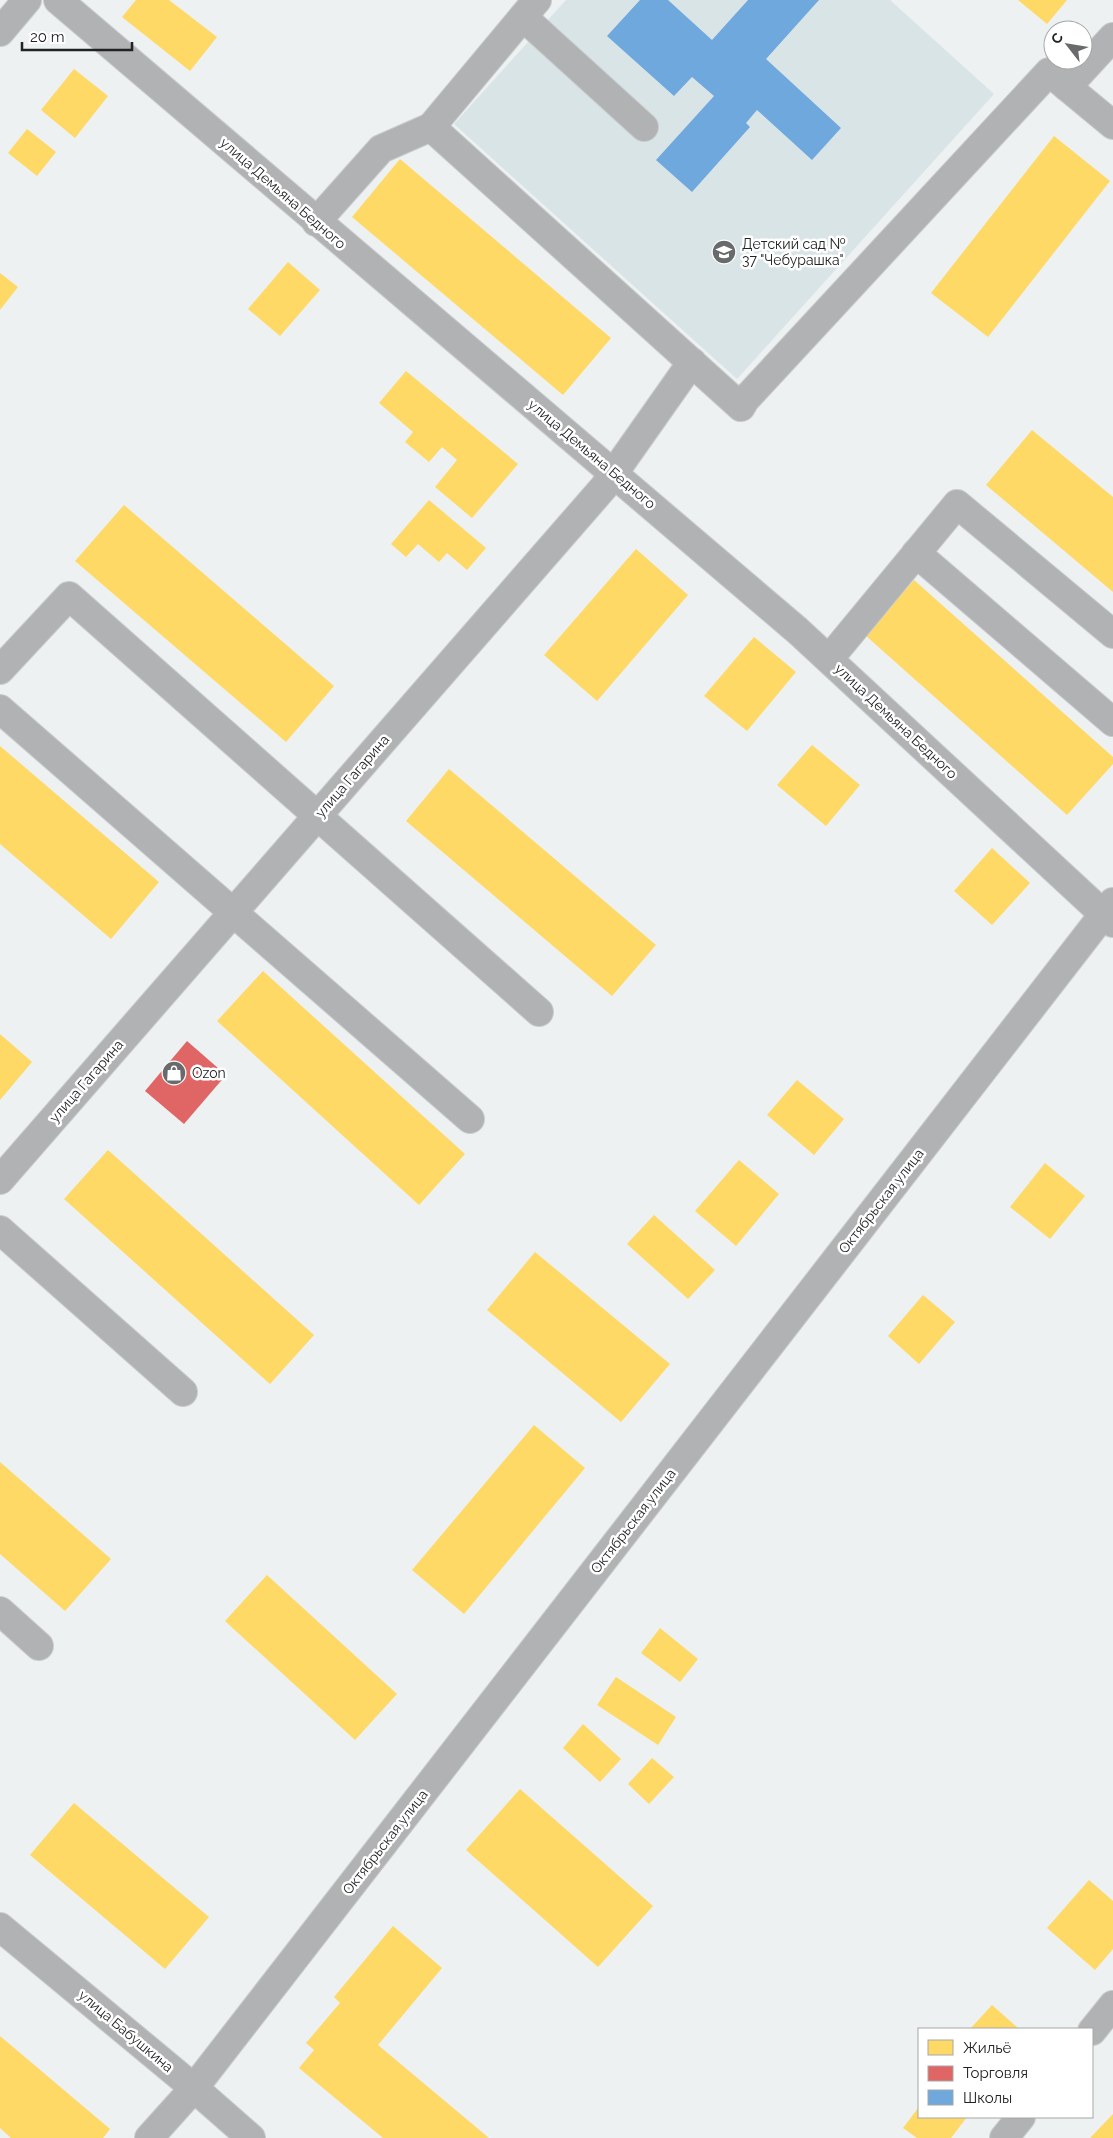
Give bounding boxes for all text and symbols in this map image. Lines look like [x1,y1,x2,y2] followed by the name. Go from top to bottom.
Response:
[22,20,132,52] scale bar
[1043,20,1093,70] north arrow
[30,28,65,46] text: 20 m
[1048,30,1066,47] text: С
[217,134,349,252] street label: улица Демьяна Бедного
[742,236,846,268] place label: Детский сад № 37 "Чебурашка"
[711,239,737,265] school or university icon: Детский сад № 37 "Чебурашка"
[525,396,659,512] street label: улица Демьяна Бедного
[832,660,960,782] street label: улица Демьяна Бедного
[312,731,392,821] street label: улица Гагарина
[46,1036,126,1126] street label: улица Гагарина
[161,1060,187,1086] shop icon: Ozon
[192,1065,226,1081] place label: Ozon
[835,1146,927,1256] street label: Октябрьская улица
[587,1466,679,1576] street label: Октябрьская улица
[339,1787,431,1897] street label: Октябрьская улица
[76,1987,176,2075] street label: улица Бабушкина
[918,2028,1093,2118] legend
[963,2039,1012,2057] text: Жильё
[963,2064,1028,2082] text: Торговля
[963,2089,1012,2107] text: Школы

